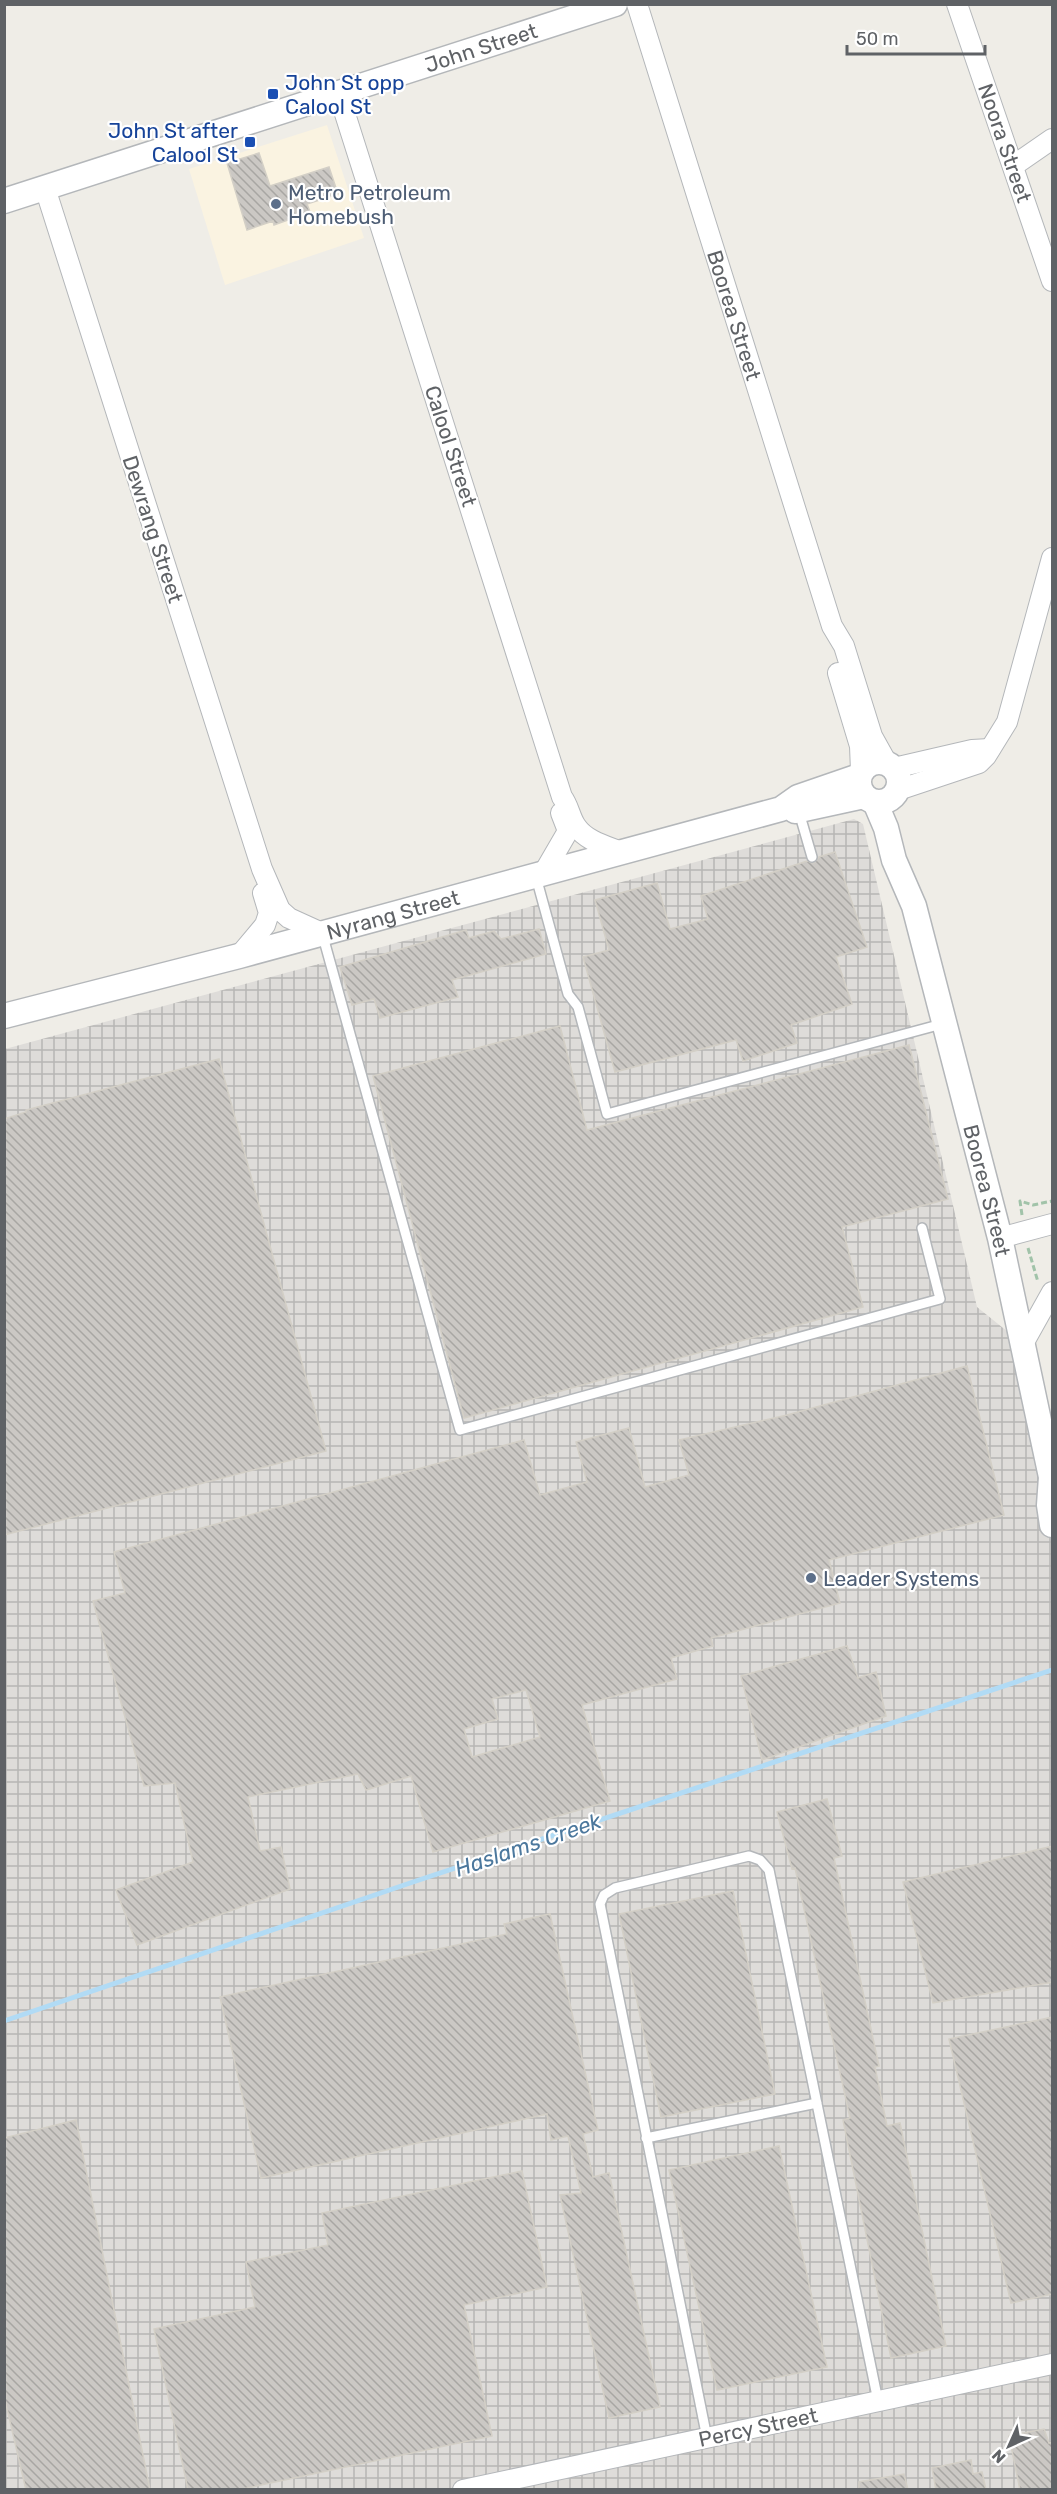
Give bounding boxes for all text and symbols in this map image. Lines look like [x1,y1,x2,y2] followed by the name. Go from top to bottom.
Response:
[421,17,540,77] street label: John Street
[847,18,985,56] scale bar
[856,28,899,50] text: 50 m
[285,70,405,119] place label: John St opp Calool St
[973,80,1037,206] street label: Noora Street
[266,87,280,101] marker: John St opp Calool St
[108,118,238,167] place label: John St after Calool St
[243,135,257,149] marker: John St after Calool St
[288,180,451,229] place label: Metro Petroleum Homebush
[269,197,283,211] marker: Metro Petroleum Homebush
[702,247,767,383] street label: Boorea Street
[420,382,482,510] street label: Calool Street
[117,452,189,606] street label: Dewrang Street
[324,884,462,944] street label: Nyrang Street
[959,1122,1016,1258] street label: Boorea Street
[823,1566,979,1591] place label: Leader Systems
[804,1571,818,1585] marker: Leader Systems
[451,1807,605,1883] water label: Haslams Creek
[696,2402,820,2452] street label: Percy Street
[979,2416,1039,2476] north arrow
[988,2445,1010,2467] text: N

